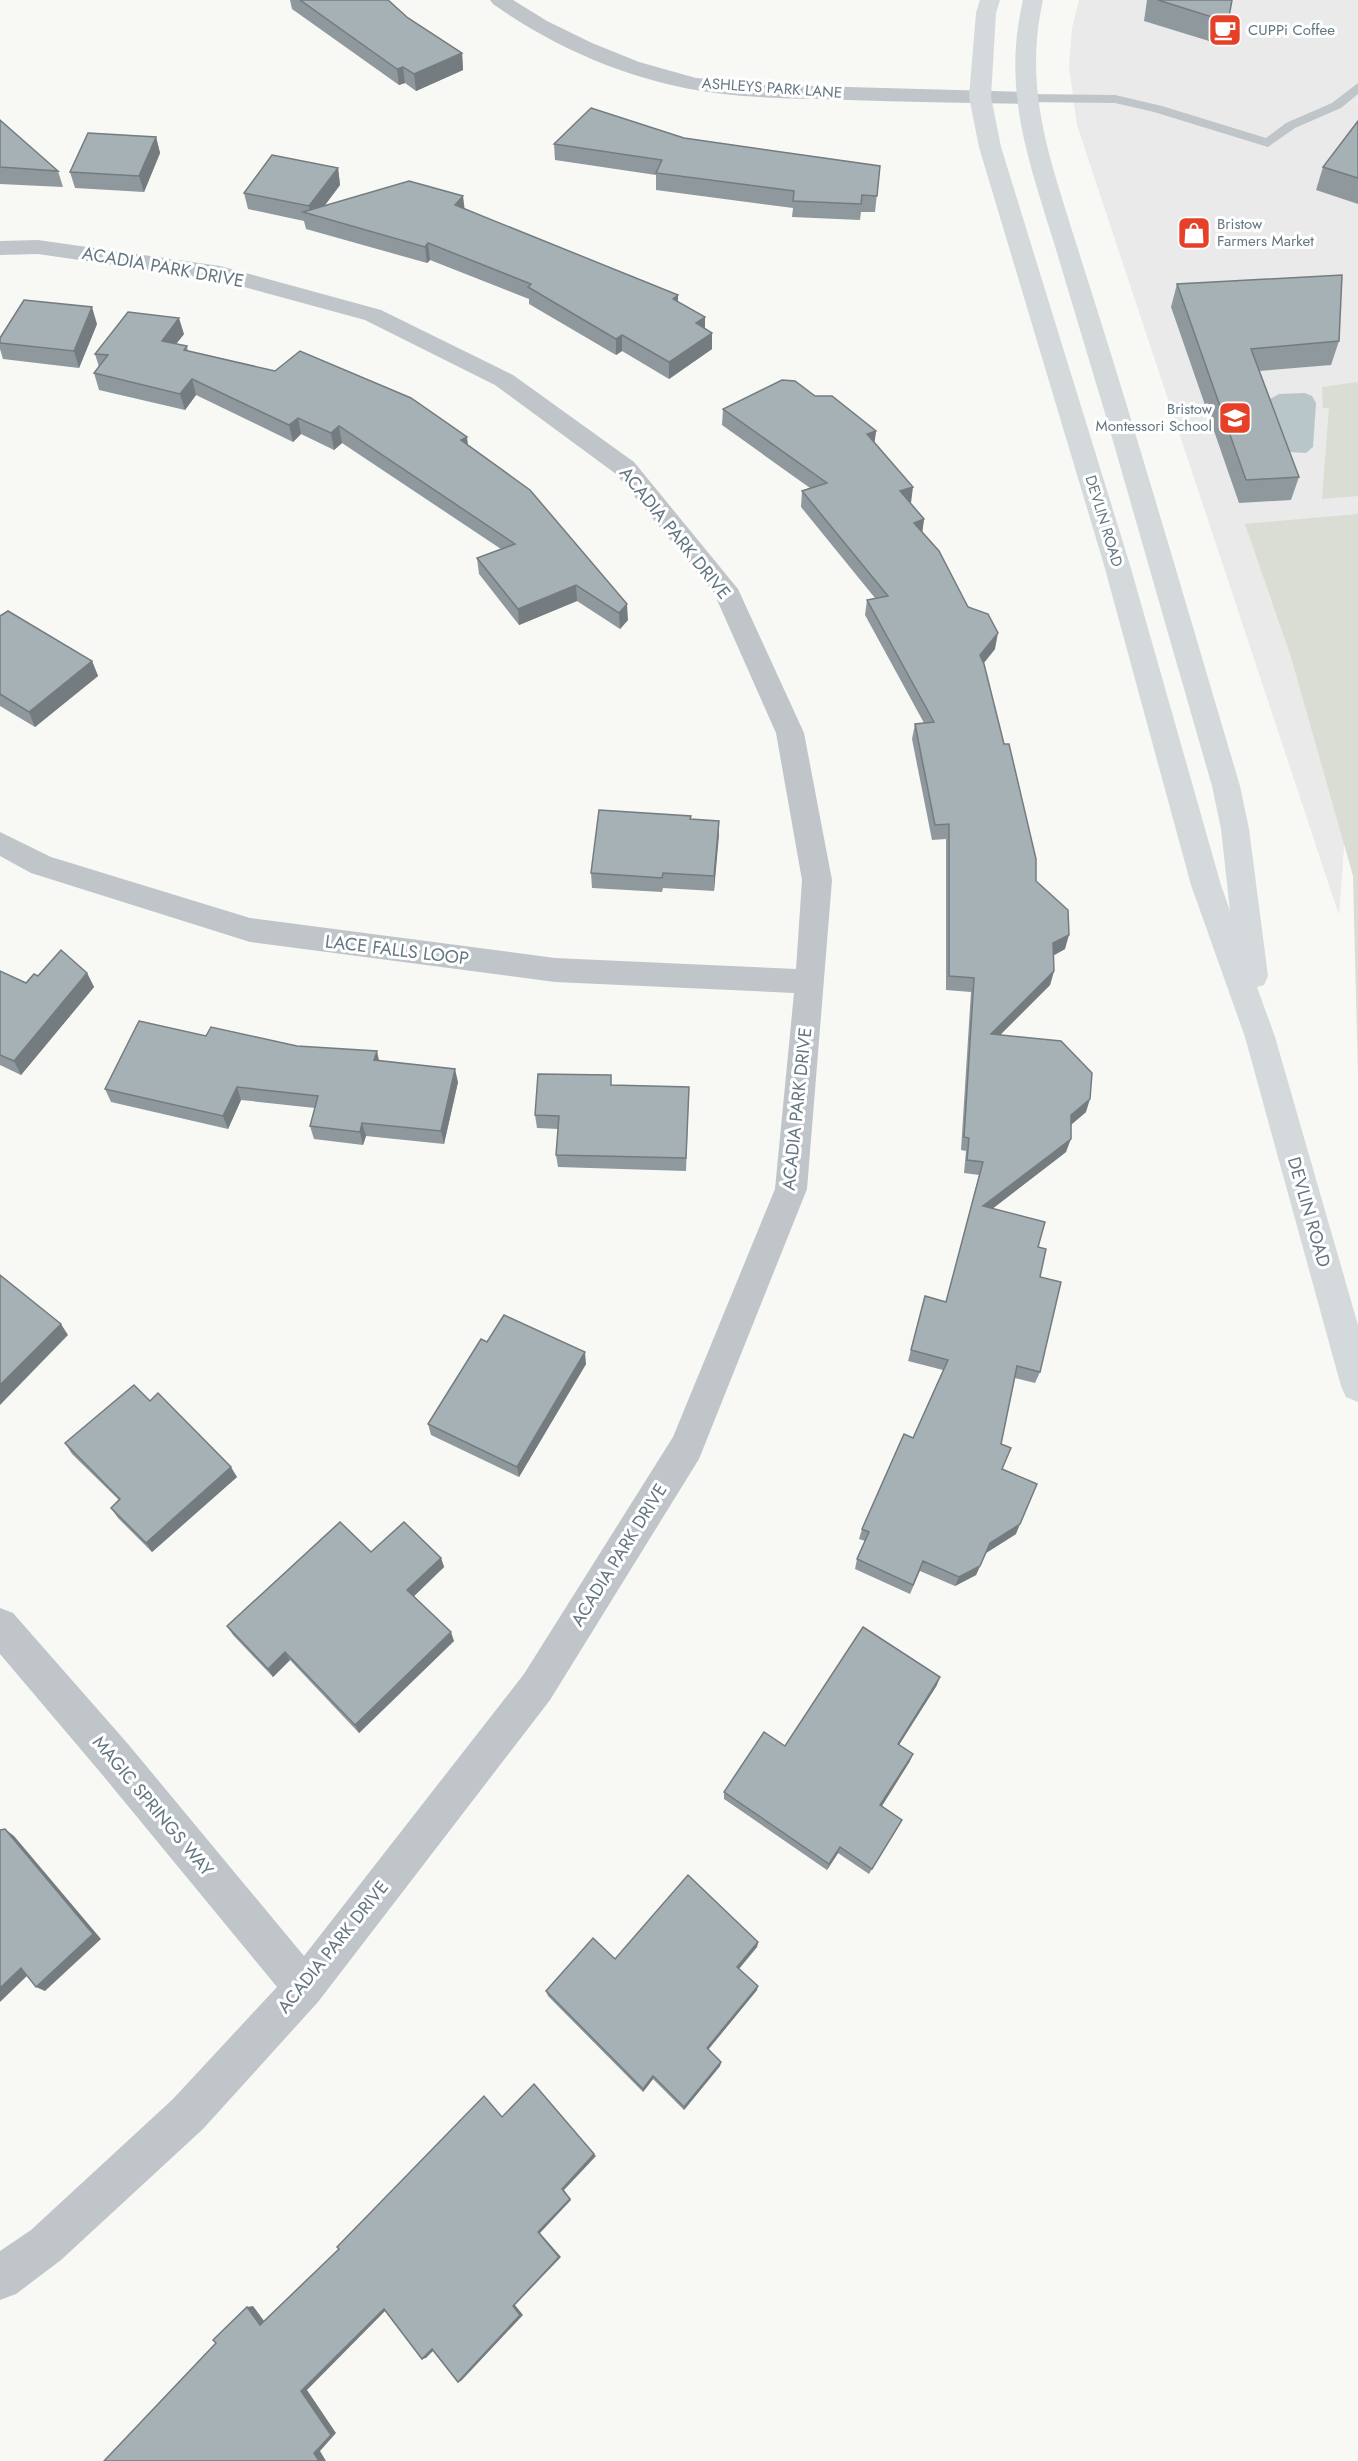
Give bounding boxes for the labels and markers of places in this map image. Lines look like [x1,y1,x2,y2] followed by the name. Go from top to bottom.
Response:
[1207,12,1243,48] cafe icon: CUPPi Coffee
[1248,19,1335,41] place label: CUPPi Coffee
[1217,213,1314,252] place label: Bristow Farmers Market
[1176,215,1212,251] shop icon: Bristow Farmers Market
[1096,398,1213,437] place label: Bristow Montessori School
[1217,400,1253,436] school or university icon: Bristow Montessori School

